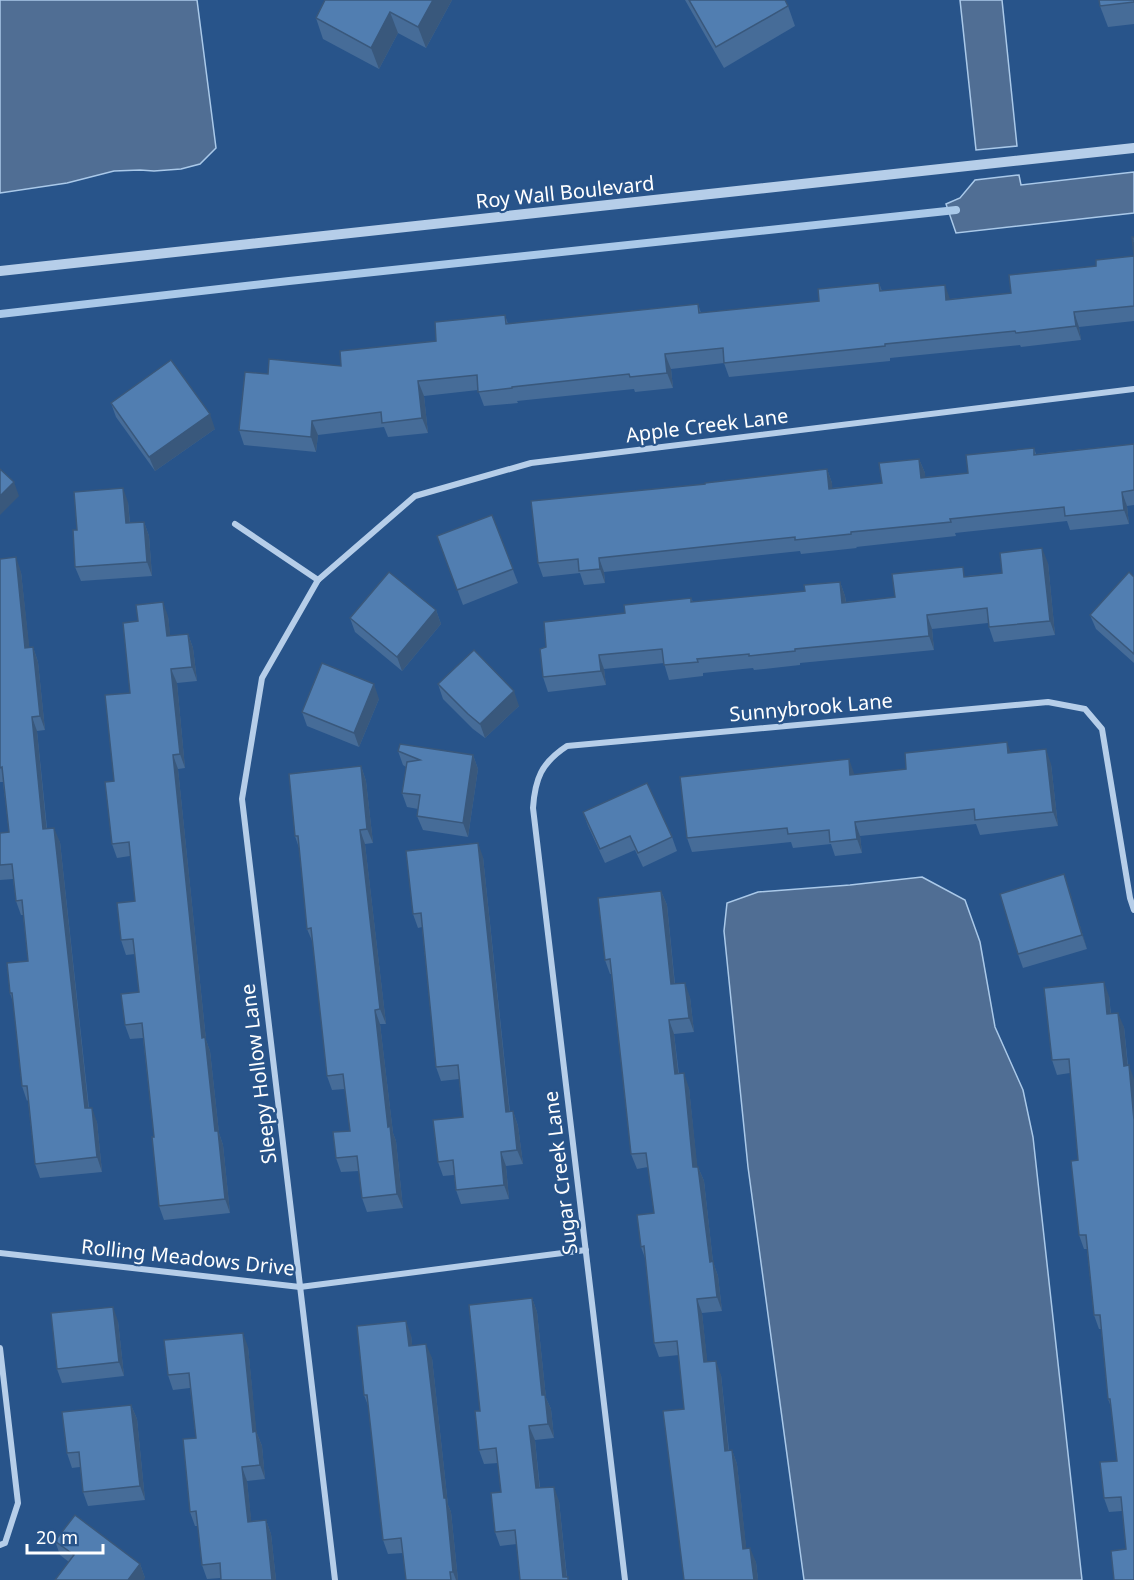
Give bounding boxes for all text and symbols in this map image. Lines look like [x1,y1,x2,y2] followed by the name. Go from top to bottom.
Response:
[474,169,656,215] street label: Roy Wall Boulevard
[624,402,790,448] street label: Apple Creek Lane
[728,686,894,728] street label: Sunnybrook Lane
[234,982,282,1166] street label: Sleepy Hollow Lane
[537,1090,583,1256] street label: Sugar Creek Lane
[80,1232,296,1282] street label: Rolling Meadows Drive
[27,1517,104,1555] scale bar
[36,1525,78,1549] text: 20 m

